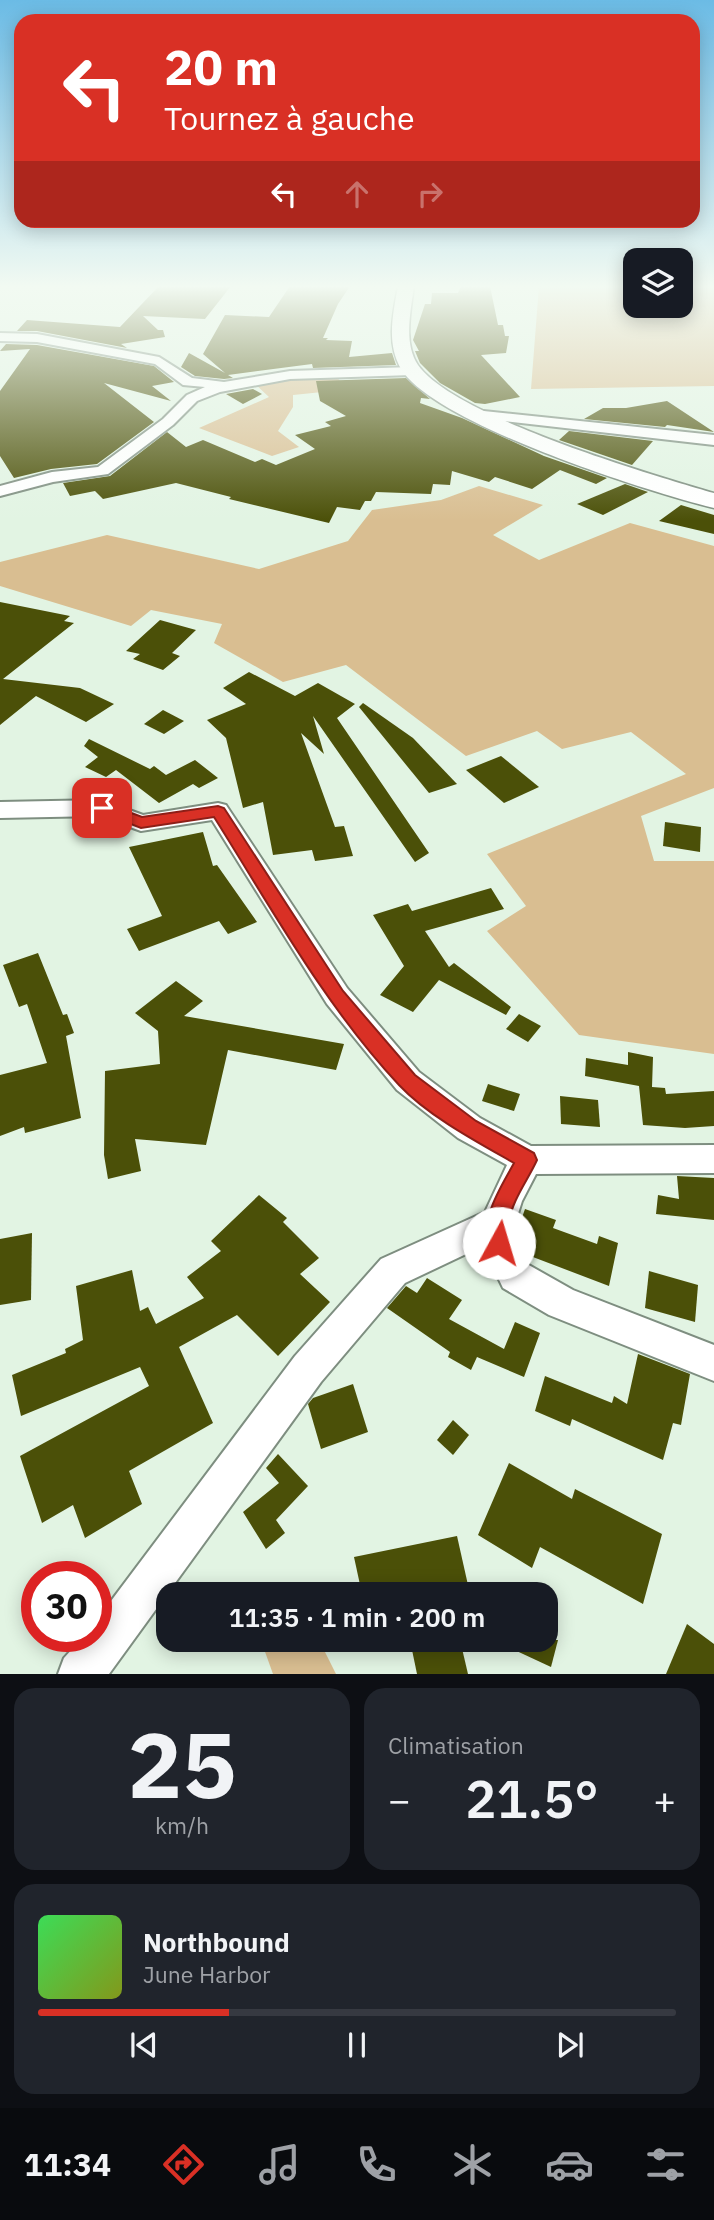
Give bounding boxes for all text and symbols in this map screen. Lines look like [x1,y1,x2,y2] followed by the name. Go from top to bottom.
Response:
[164,35,278,98] text: 20 m
[49,42,140,133] icon: left
[164,97,415,139] text: Tournez à gauche
[265,175,303,213] icon: left
[338,175,376,213] icon: ahead
[411,175,449,213] icon: right
[623,248,693,318] map controls
[623,248,693,318] button: layers
[72,778,132,838] pin
[83,789,121,827] icon: arrive
[462,1206,536,1280] position arrow
[21,1561,112,1652] speed limit sign: 30
[229,1600,485,1634] text: 11:35 · 1 min · 200 m
[127,1705,237,1823] text: 25
[388,1730,524,1760] text: Climatisation
[465,1765,599,1832] text: 21.5°
[388,1775,411,1824] text: −
[653,1775,676,1824] text: +
[155,1810,209,1840] text: km/h
[143,1925,290,1959] text: Northbound
[143,1959,271,1989] text: June Harbor
[125,2026,163,2064] icon: previous
[338,2026,376,2064] icon: pause
[551,2026,589,2064] icon: next
[159,2140,208,2189] icon: directions
[255,2140,304,2189] icon: music
[352,2140,401,2189] icon: phone
[448,2140,497,2189] icon: climate
[545,2140,594,2189] icon: car
[641,2140,690,2189] icon: filters
[24,2143,111,2185] text: 11:34

